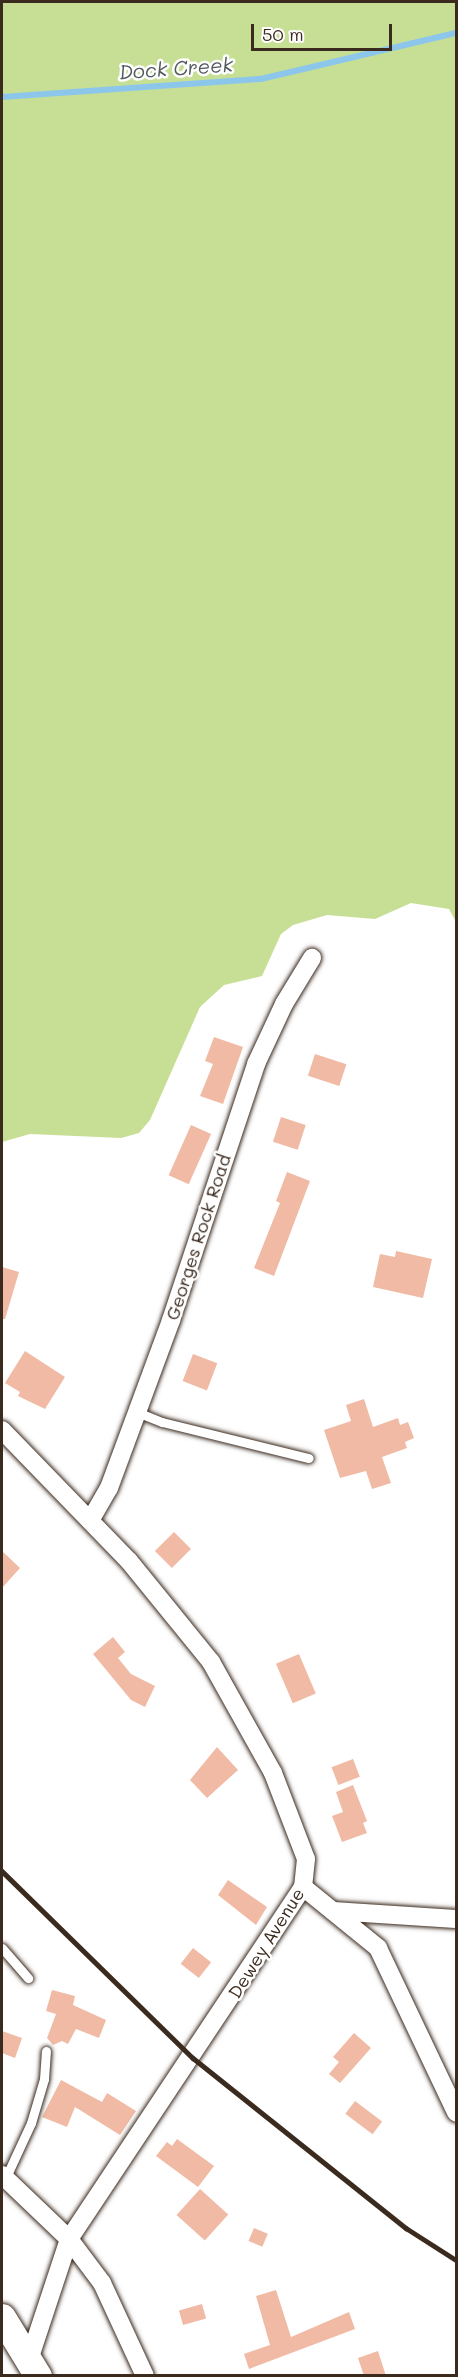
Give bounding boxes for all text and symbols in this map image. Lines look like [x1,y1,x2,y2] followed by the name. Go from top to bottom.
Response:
[254,12,395,50] scale bar
[262,22,304,46] text: 50 m
[118,52,234,84] water label: Dock Creek
[161,1151,235,1323] street label: Georges Rock Road
[223,1884,309,2002] street label: Dewey Avenue

